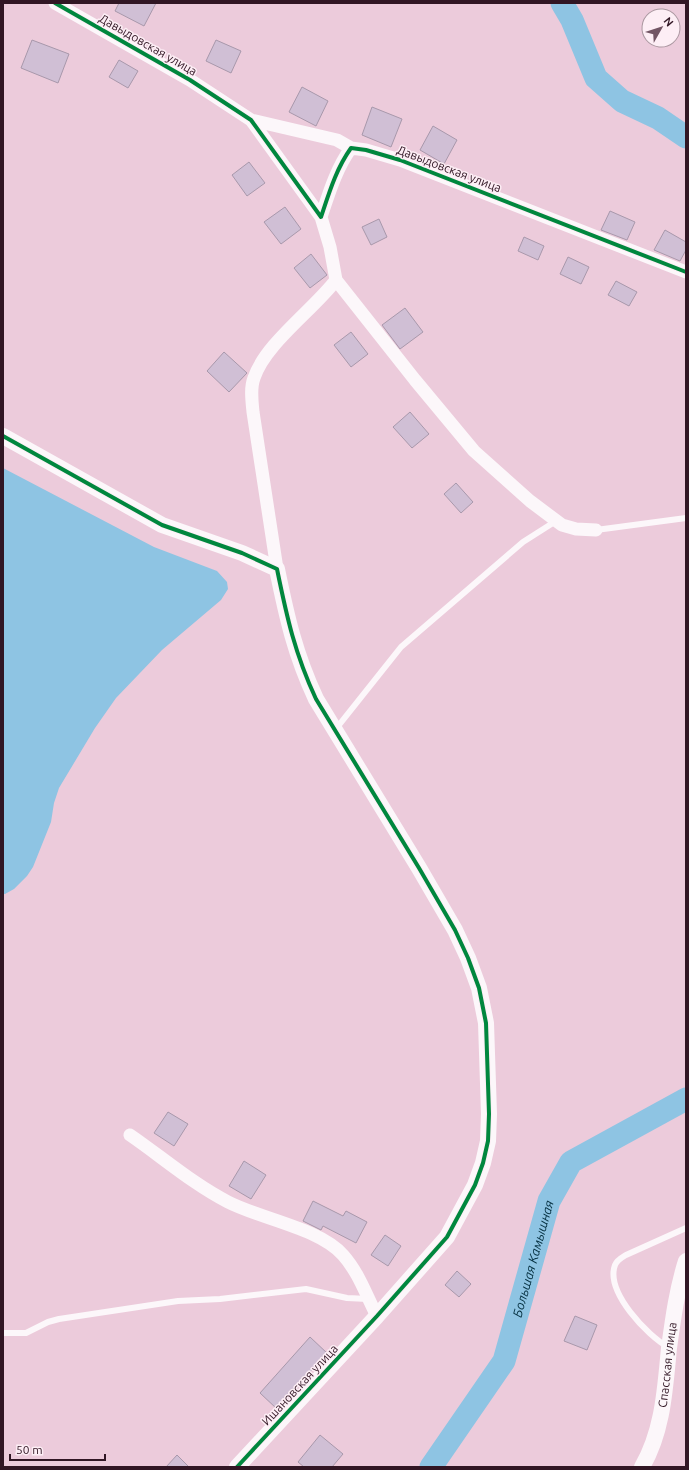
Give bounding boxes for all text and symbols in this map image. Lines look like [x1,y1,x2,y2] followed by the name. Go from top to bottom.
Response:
[641,8,681,48] north arrow
[97,11,199,78] street label: Давыдовская улица
[662,15,676,29] text: N
[395,143,503,194] street label: Давыдовская улица
[510,1198,556,1319] water label: Большая Камышная
[655,1321,679,1409] street label: Спасская улица
[259,1342,340,1428] street label: Ишановская улица
[10,1436,105,1462] scale bar
[16,1443,43,1456] text: 50 m

